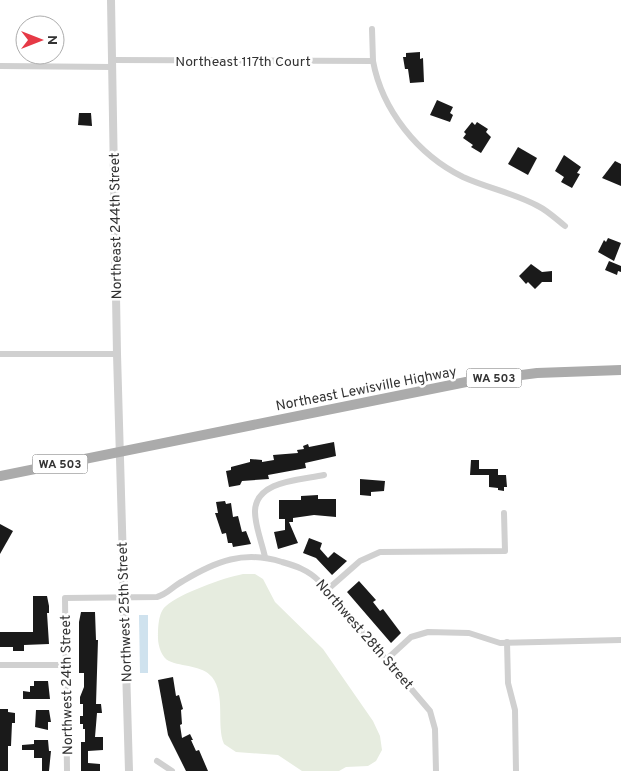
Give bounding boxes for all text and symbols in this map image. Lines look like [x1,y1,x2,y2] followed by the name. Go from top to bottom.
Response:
[15,15,65,65] north arrow
[43,35,60,45] text: N
[175,54,311,71] street label: Northeast 117th Court
[107,152,126,300] street label: Northeast 244th Street
[274,364,458,415] street label: Northeast Lewisville Highway
[466,368,522,388] road number: WA 503
[32,454,88,474] road number: WA 503
[115,542,136,682] street label: Northwest 25th Street
[312,577,416,693] street label: Northwest 28th Street
[58,615,77,755] street label: Northwest 24th Street

